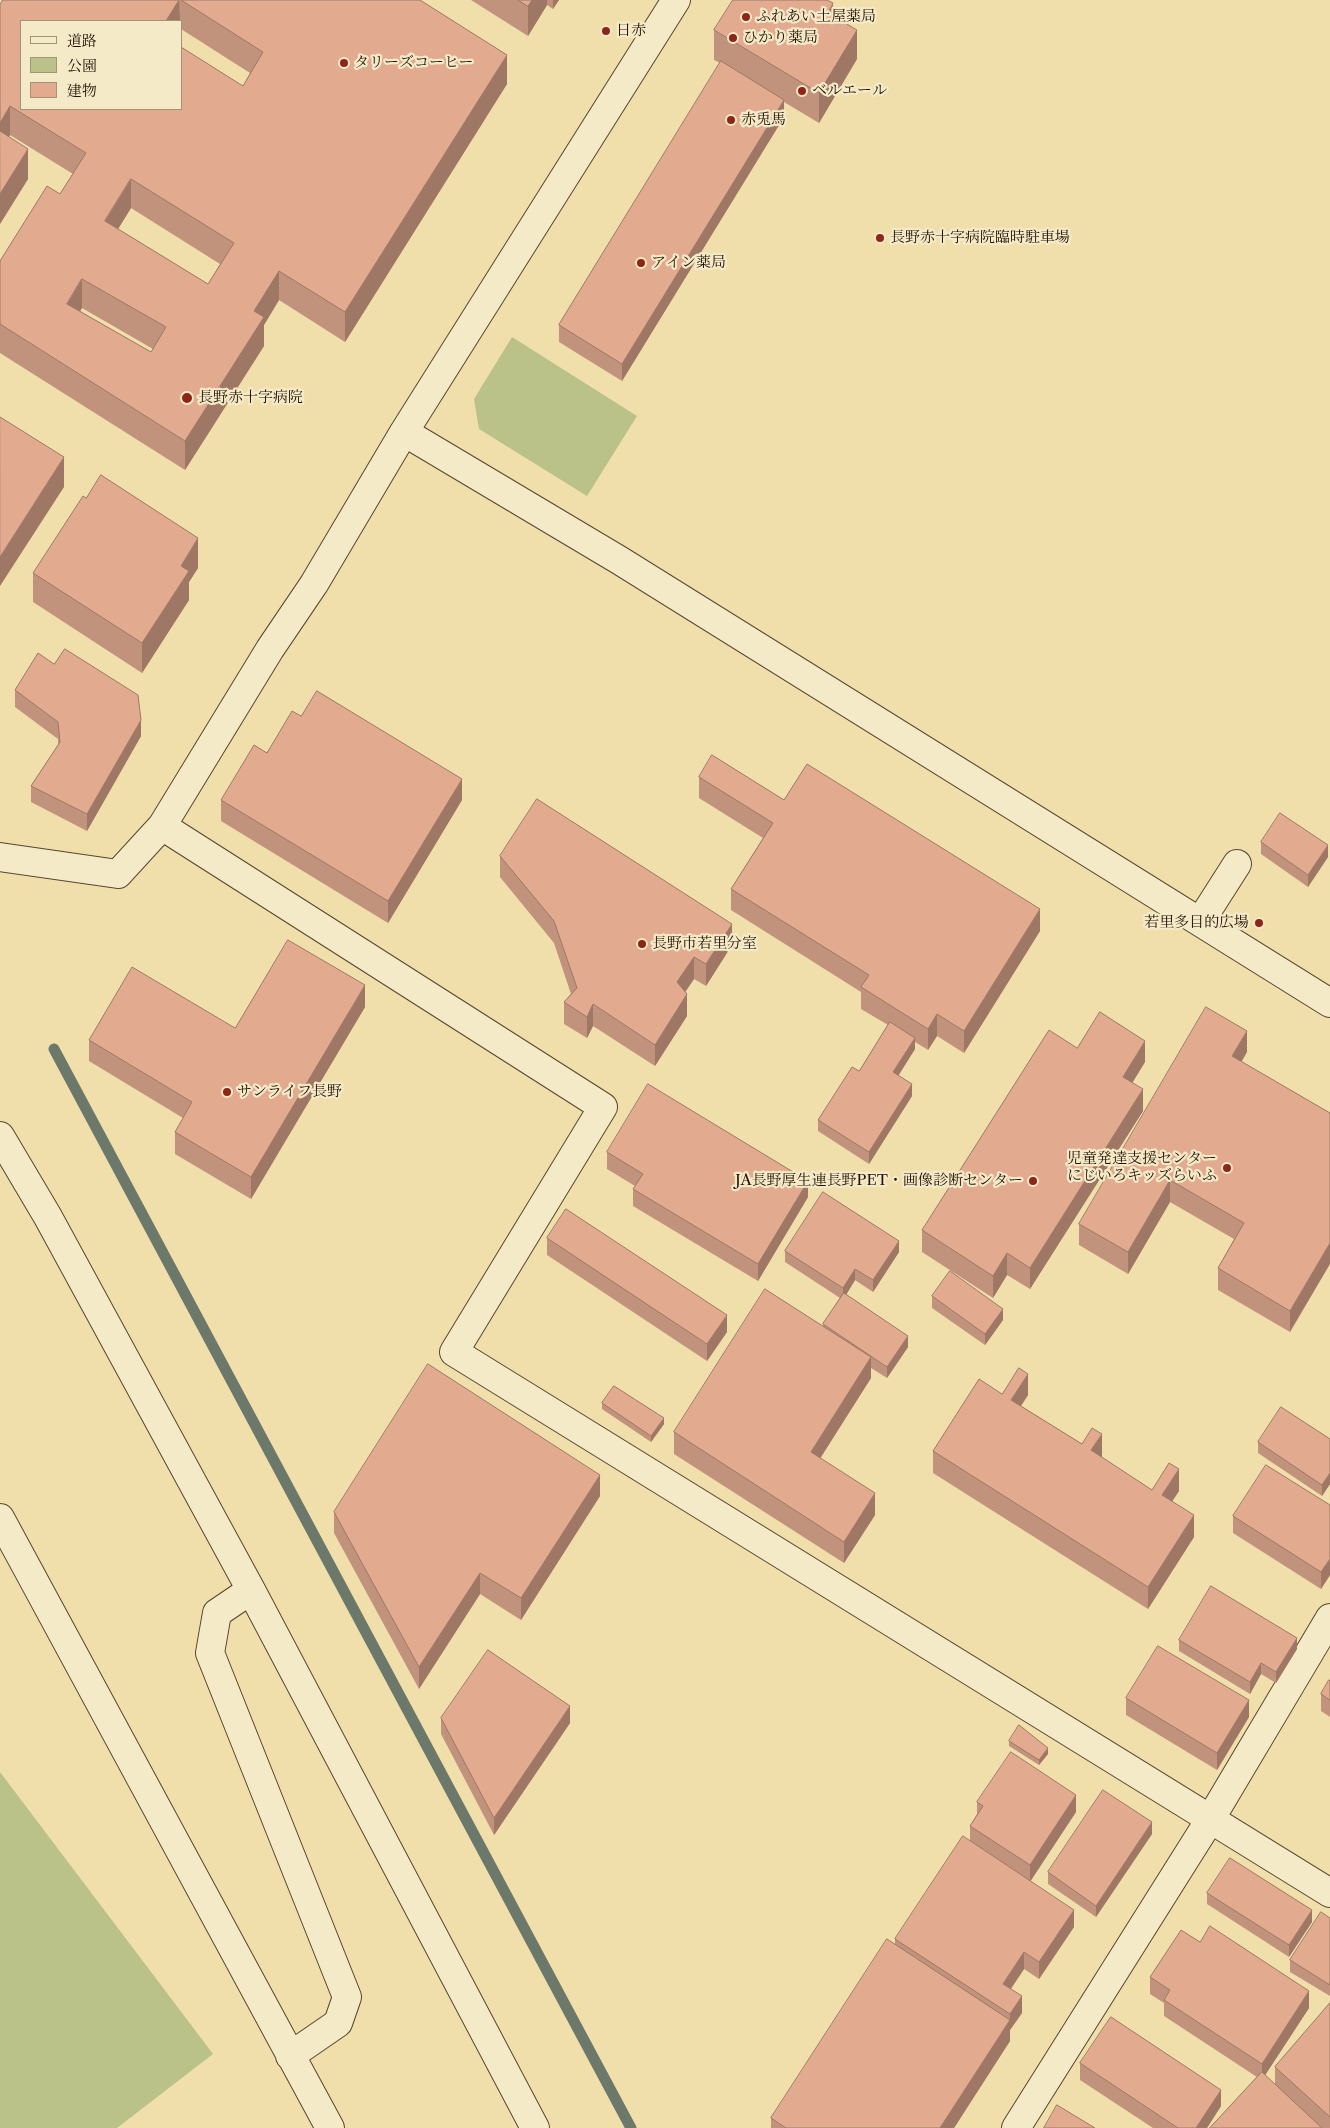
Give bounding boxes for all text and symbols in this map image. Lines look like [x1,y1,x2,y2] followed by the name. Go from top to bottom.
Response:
[756,8,876,26] place label: ふれあい土屋薬局
[740,11,752,23] marker: ふれあい土屋薬局
[20,20,182,110] legend
[616,22,646,40] place label: 日赤
[600,25,612,37] marker: 日赤
[743,29,818,47] place label: ひかり薬局
[67,31,97,50] text: 道路
[727,32,739,44] marker: ひかり薬局
[354,54,473,72] place label: タリーズコーヒー
[67,56,97,75] text: 公園
[338,57,350,69] marker: タリーズコーヒー
[67,81,97,100] text: 建物
[812,82,887,100] place label: ベルエール
[796,85,808,97] marker: ベルエール
[741,111,786,129] place label: 赤兎馬
[725,114,737,126] marker: 赤兎馬
[890,229,1070,247] place label: 長野赤十字病院臨時駐車場
[874,232,886,244] marker: 長野赤十字病院臨時駐車場
[651,254,726,272] place label: アイン薬局
[635,257,647,269] marker: アイン薬局
[198,389,303,407] place label: 長野赤十字病院
[180,391,194,405] marker: 長野赤十字病院
[1144,914,1249,932] place label: 若里多目的広場
[1253,917,1265,929] marker: 若里多目的広場
[652,935,757,953] place label: 長野市若里分室
[636,938,648,950] marker: 長野市若里分室
[237,1083,342,1101] place label: サンライフ長野
[221,1086,233,1098] marker: サンライフ長野
[1067,1150,1217,1185] place label: 児童発達支援センター にじいろキッズらいふ
[1221,1162,1233,1174] marker: 児童発達支援センター にじいろキッズらいふ
[735,1172,1023,1190] place label: JA長野厚生連長野PET・画像診断センター
[1027,1175,1039,1187] marker: JA長野厚生連長野PET・画像診断センター

